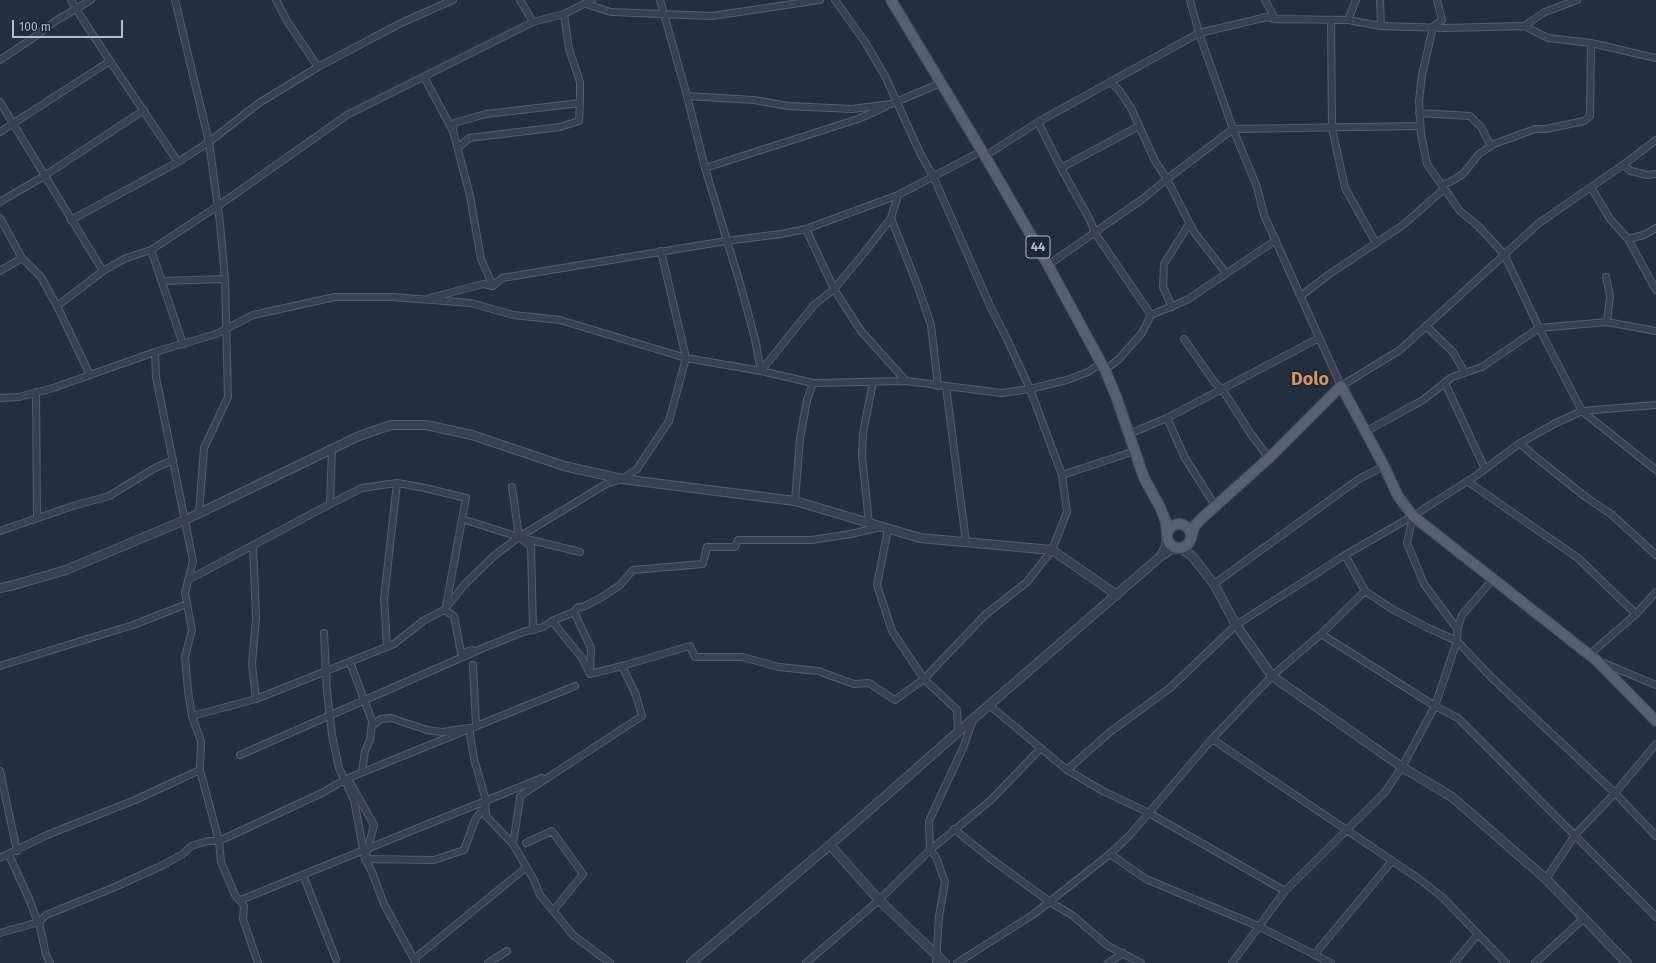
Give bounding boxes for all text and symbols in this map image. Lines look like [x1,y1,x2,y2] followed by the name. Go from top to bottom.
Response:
[14,12,125,38] scale bar
[19,20,51,34] text: 100 m
[1026,236,1050,258] road number: 44
[1291,369,1329,391] district label: Dolo

